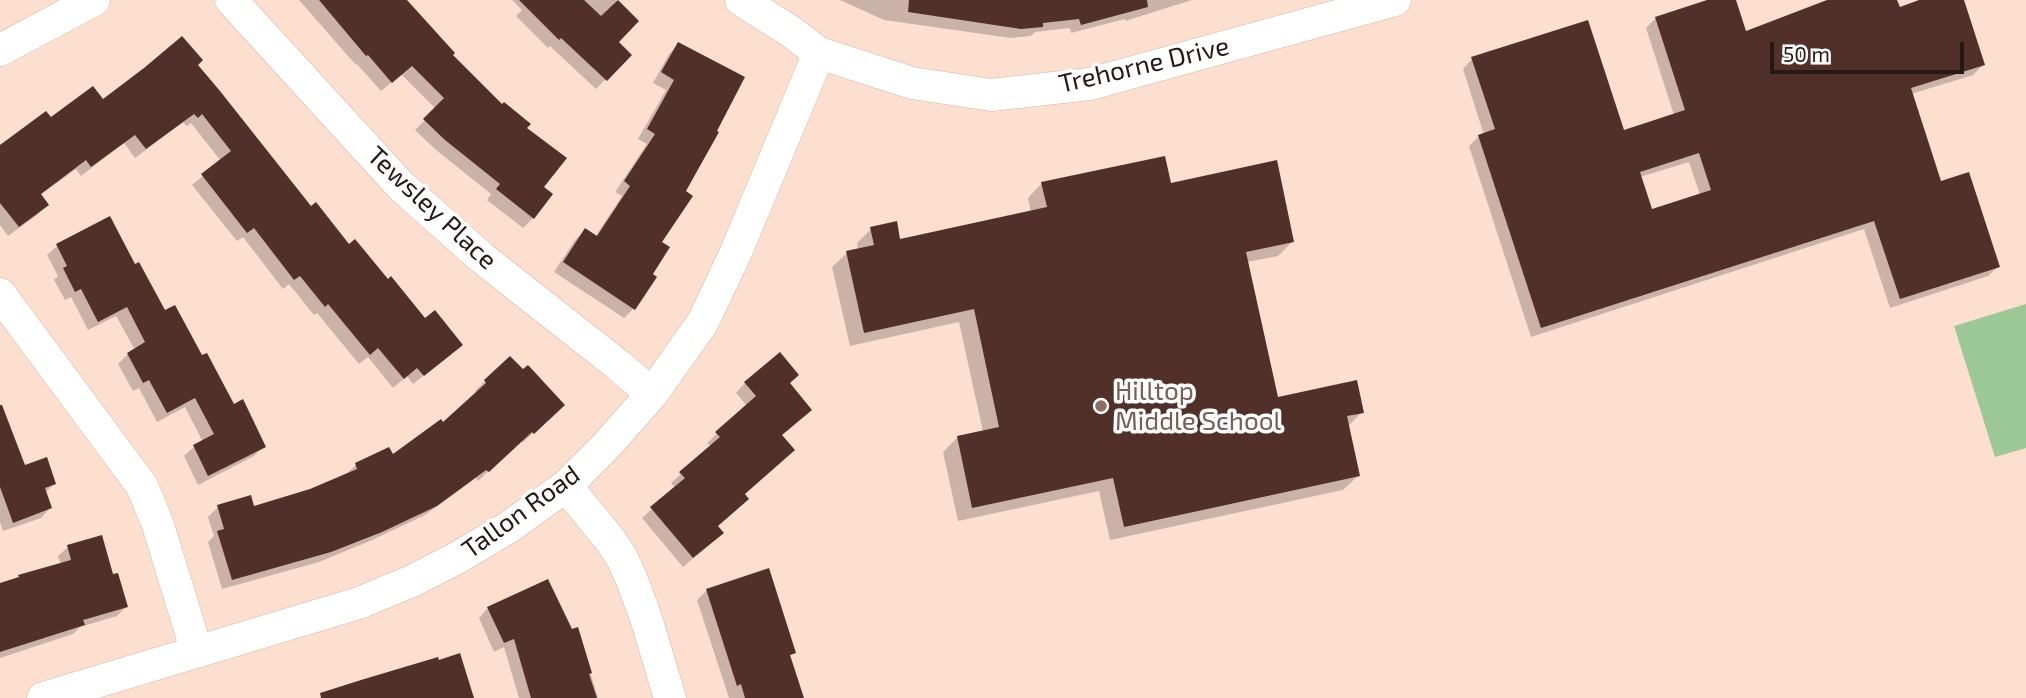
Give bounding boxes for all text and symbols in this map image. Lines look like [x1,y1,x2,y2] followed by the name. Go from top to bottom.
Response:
[1774,28,1968,72] scale bar
[1056,30,1232,100] street label: Trehorne Drive
[1783,41,1830,66] text: 50 m
[361,140,503,276] street label: Tewsley Place
[1115,375,1281,436] place label: Hilltop Middle School
[1093,398,1109,414] marker: Hilltop Middle School
[456,459,586,565] street label: Tallon Road

